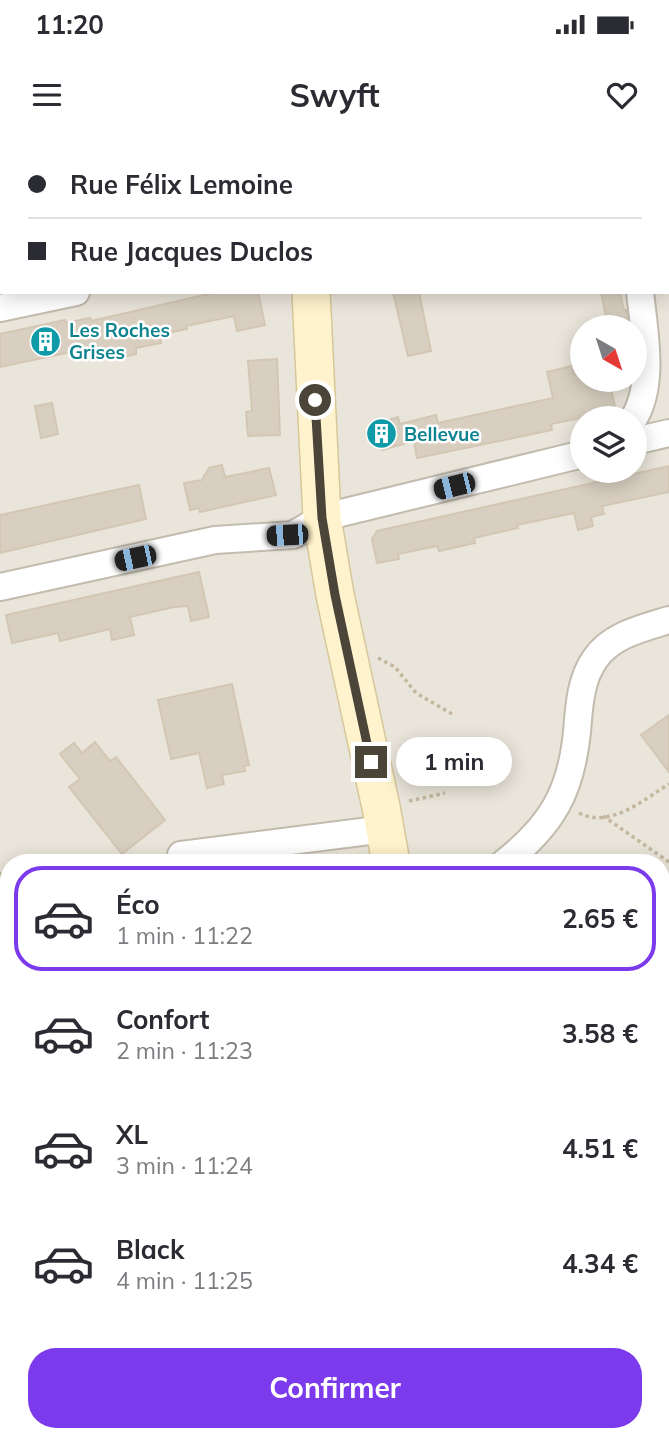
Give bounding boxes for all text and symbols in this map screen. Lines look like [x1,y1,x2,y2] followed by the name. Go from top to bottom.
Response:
[35,8,104,41] text: 11:20
[289,75,380,115] text: Swyft
[28,76,66,114] icon: menu
[603,76,641,114] icon: heart
[70,168,293,201] text: Rue Félix Lemoine
[70,235,313,268] text: Rue Jacques Duclos
[570,315,648,392] north arrow
[570,315,647,483] map controls
[69,318,170,364] place label: Les Roches Grises
[29,324,63,358] building icon: Les Roches Grises
[299,384,331,416] route start
[570,406,647,483] button: layers
[364,417,398,451] building icon: Bellevue
[404,422,480,446] place label: Bellevue
[432,471,477,501] car
[266,523,309,547] car
[113,543,158,573] car
[396,738,511,786] callout: 1 min
[355,746,387,778] route end
[424,747,484,776] text: 1 min
[32,887,95,950] icon: car
[116,888,160,921] text: Éco
[562,902,638,935] text: 2.65 €
[116,921,253,950] text: 1 min · 11:22
[32,1002,95,1065] icon: car
[116,1003,209,1036] text: Confort
[562,1017,638,1050] text: 3.58 €
[116,1036,253,1065] text: 2 min · 11:23
[32,1117,95,1180] icon: car
[116,1118,148,1151] text: XL
[562,1132,638,1165] text: 4.51 €
[116,1151,253,1180] text: 3 min · 11:24
[32,1232,95,1295] icon: car
[116,1233,184,1266] text: Black
[562,1247,638,1280] text: 4.34 €
[116,1266,253,1295] text: 4 min · 11:25
[28,1348,642,1428] button: Confirmer

